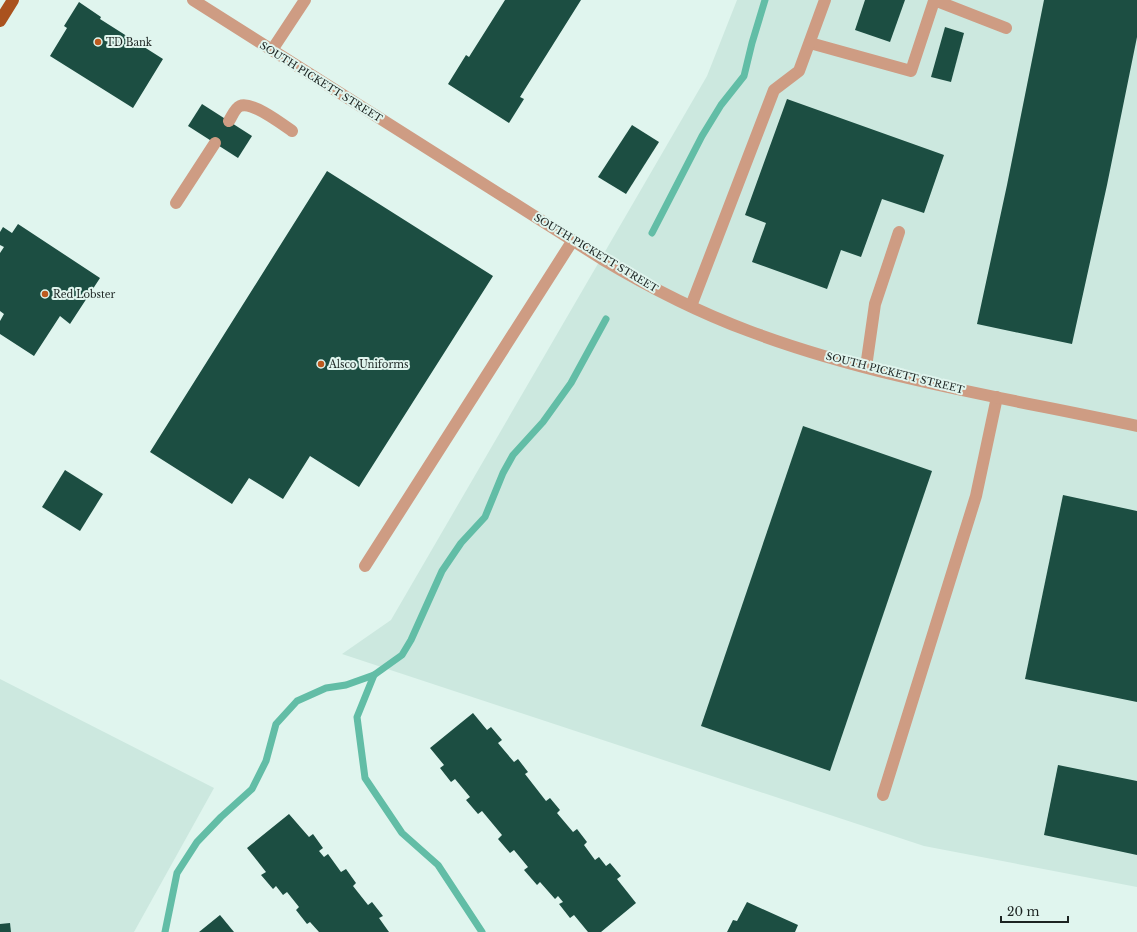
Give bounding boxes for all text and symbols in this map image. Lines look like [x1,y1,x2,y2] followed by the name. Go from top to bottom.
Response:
[106,36,153,49] place label: TD Bank
[93,37,103,47] marker: TD Bank
[257,39,385,125] street label: SOUTH PICKETT STREET
[532,211,660,295] street label: SOUTH PICKETT STREET
[53,288,116,301] place label: Red Lobster
[40,289,50,299] marker: Red Lobster
[825,350,965,396] street label: SOUTH PICKETT STREET
[328,358,409,371] place label: Alsco Uniforms
[316,359,326,369] marker: Alsco Uniforms
[1001,898,1068,924] scale bar
[1007,904,1039,919] text: 20 m

